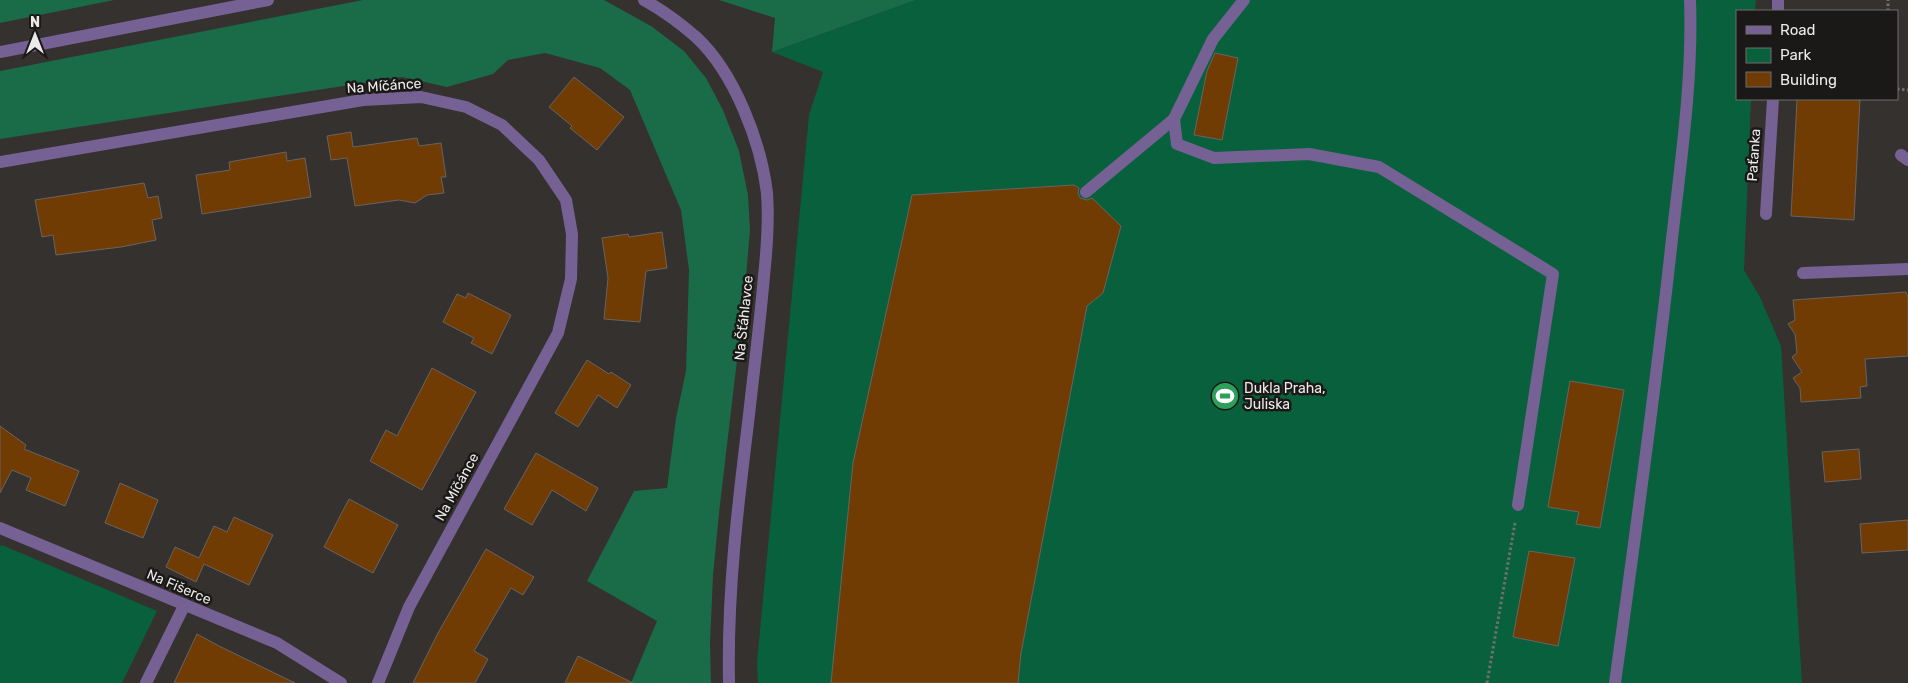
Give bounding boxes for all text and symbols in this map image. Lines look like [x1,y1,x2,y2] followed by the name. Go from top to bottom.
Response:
[10,10,60,60] north arrow
[1736,10,1898,100] legend
[30,14,40,31] text: N
[1780,21,1816,39] text: Road
[1780,46,1811,64] text: Park
[1780,71,1837,89] text: Building
[346,75,422,97] street label: Na Míčánce
[1744,128,1764,182] street label: Paťanka
[730,274,757,361] street label: Na Šťáhlavce
[1244,380,1326,413] place label: Dukla Praha, Juliska
[1210,381,1240,411] sports icon: Dukla Praha, Juliska
[431,450,483,524] street label: Na Míčánce
[144,566,214,608] street label: Na Fišerce

